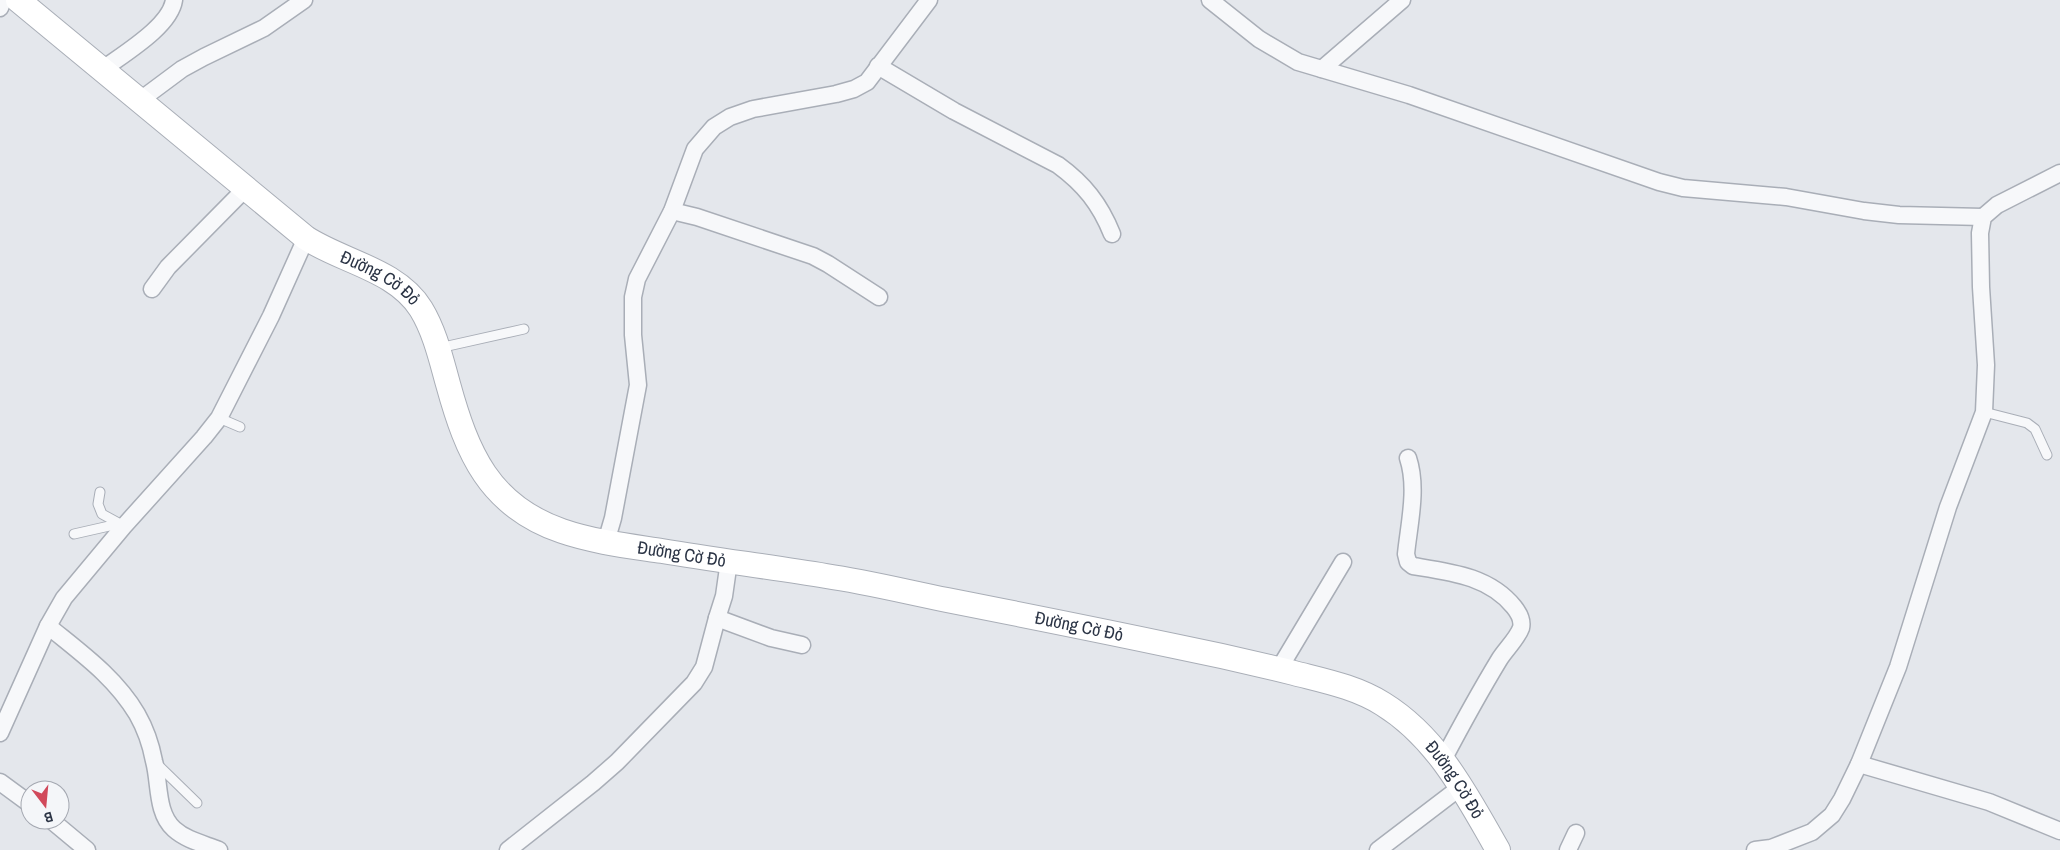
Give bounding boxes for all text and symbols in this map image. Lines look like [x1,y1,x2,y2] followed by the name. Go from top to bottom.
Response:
[337,244,426,310] street label: Đường Cờ Đỏ
[636,535,728,573] street label: Đường Cờ Đỏ
[1033,605,1126,647] street label: Đường Cờ Đỏ
[1420,735,1491,823] street label: Đường Cờ Đỏ
[20,780,70,830] north arrow
[42,808,55,827] text: B

